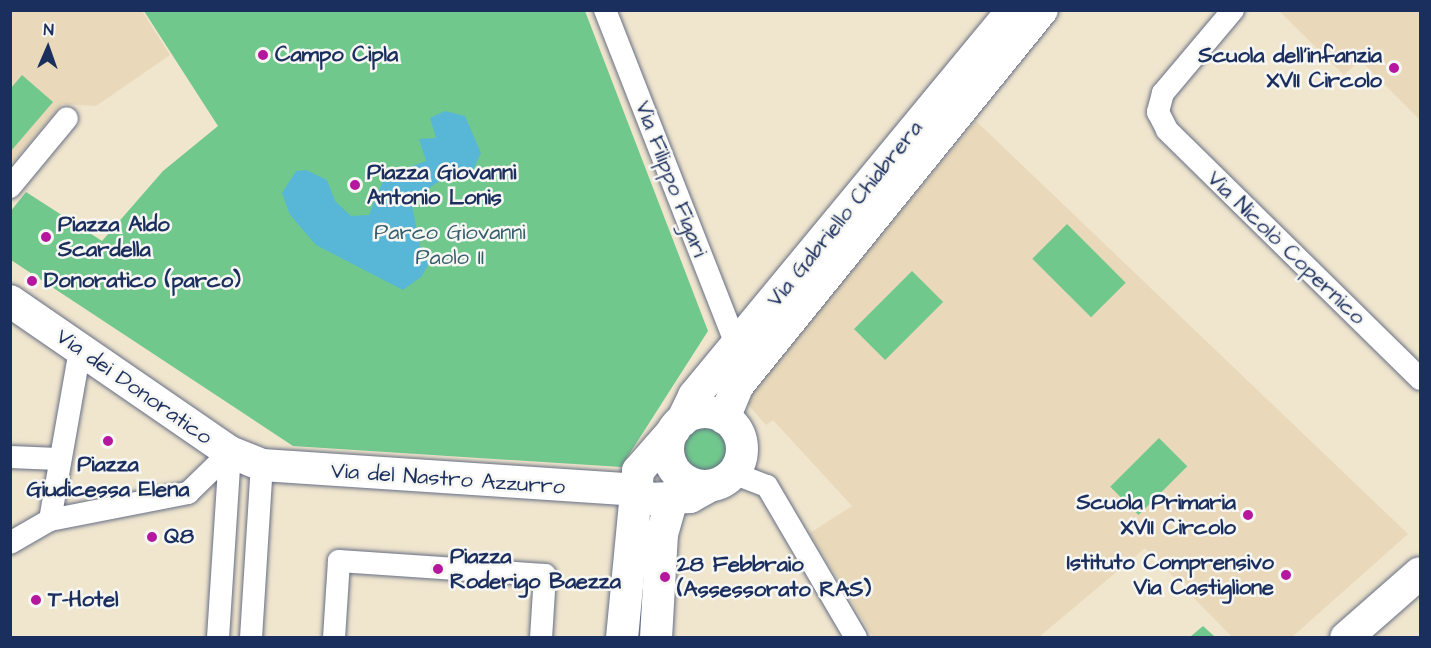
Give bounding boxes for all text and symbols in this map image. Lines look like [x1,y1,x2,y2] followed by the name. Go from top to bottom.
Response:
[18,18,78,78] north arrow
[43,19,54,41] text: N
[275,42,398,68] place label: Campo Cipla
[1198,42,1382,94] place label: Scuola dell'infanzia XVII Circolo
[256,48,270,62] marker: Campo Cipla
[1387,61,1401,75] marker: Scuola dell'infanzia XVII Circolo
[629,97,713,261] street label: Via Filippo Figari
[762,116,928,312] street label: Via Gabriello Chiabrera
[367,159,516,210] place label: Piazza Giovanni Antonio Lonis
[1201,166,1371,330] street label: Via Nicolò Copernico
[348,178,362,192] marker: Piazza Giovanni Antonio Lonis
[58,211,170,262] place label: Piazza Aldo Scardella
[374,219,526,270] park label: Parco Giovanni Paolo II
[39,230,53,244] marker: Piazza Aldo Scardella
[44,268,241,294] place label: Donoratico (parco)
[25,274,39,288] marker: Donoratico (parco)
[51,323,217,451] street label: Via dei Donoratico
[101,434,115,448] marker: Piazza Giudicessa Elena
[27,451,189,502] place label: Piazza Giudicessa Elena
[330,458,566,500] street label: Via del Nastro Azzurro
[1076,489,1236,540] place label: Scuola Primaria XVII Circolo
[1241,508,1255,522] marker: Scuola Primaria XVII Circolo
[164,524,194,550] place label: Q8
[145,530,159,544] marker: Q8
[450,543,621,594] place label: Piazza Roderigo Baezza
[1067,549,1274,600] place label: Istituto Comprensivo Via Castiglione
[677,551,871,602] place label: 28 Febbraio (Assessorato RAS)
[431,562,445,576] marker: Piazza Roderigo Baezza
[1279,568,1293,582] marker: Istituto Comprensivo Via Castiglione
[658,570,672,584] marker: 28 Febbraio (Assessorato RAS)
[48,587,118,613] place label: T-Hotel
[29,593,43,607] marker: T-Hotel

